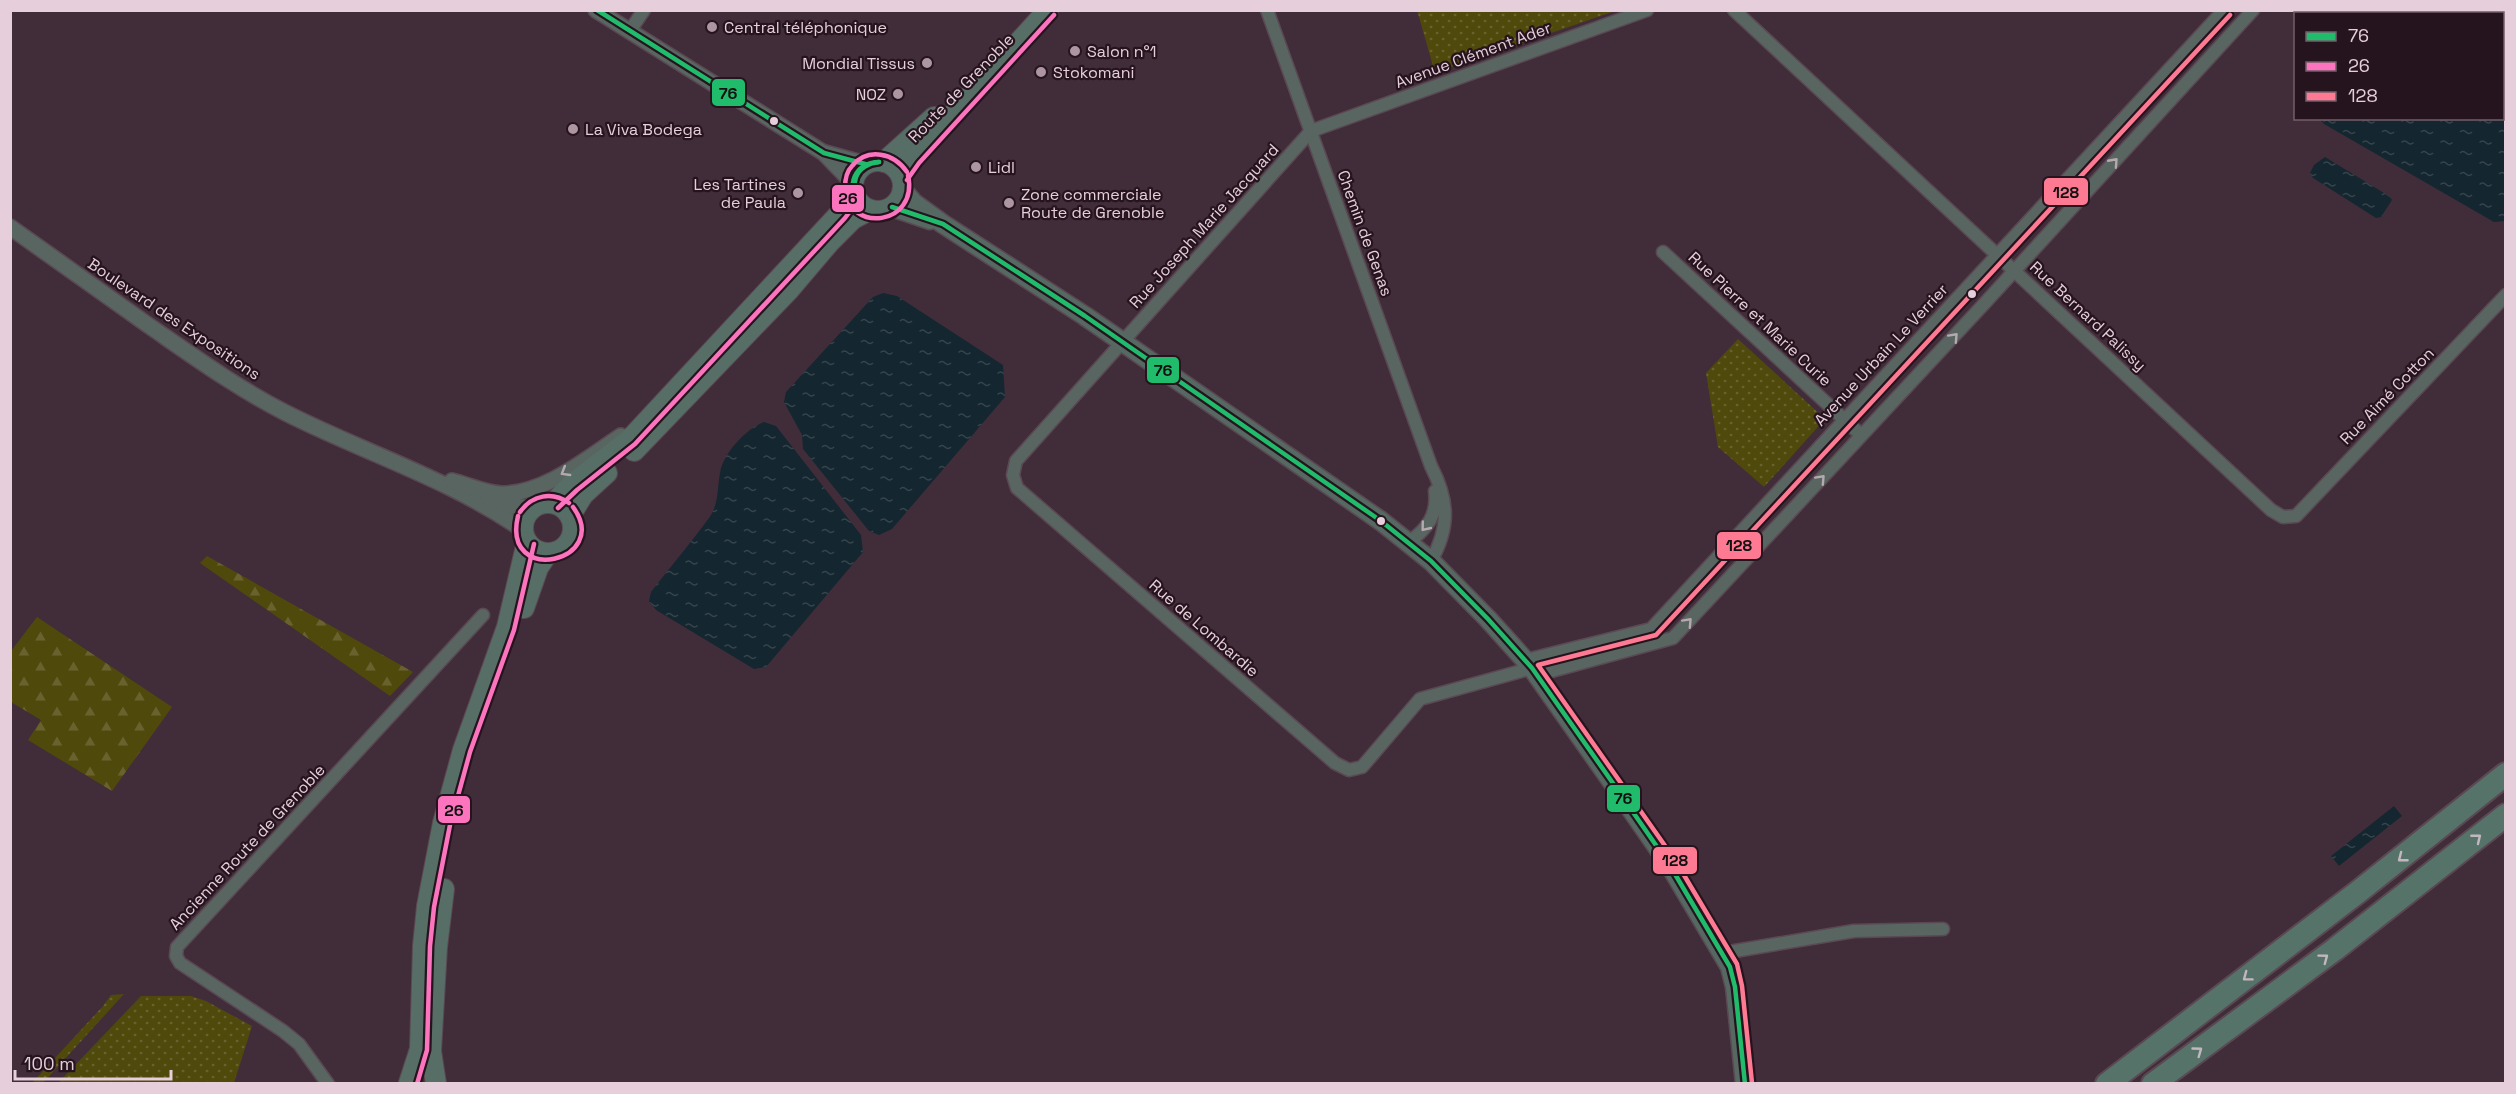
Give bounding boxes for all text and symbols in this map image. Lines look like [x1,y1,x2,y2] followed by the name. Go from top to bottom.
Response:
[2294,12,2504,120] legend
[724,17,887,38] place label: Central téléphonique
[1392,17,1554,93] street label: Avenue Clément Ader
[705,20,719,34] marker: Central téléphonique
[2348,24,2369,47] text: 76
[904,29,1018,147] street label: Route de Grenoble
[1087,41,1156,62] place label: Salon n°1
[1068,44,1082,58] marker: Salon n°1
[802,53,915,74] place label: Mondial Tissus
[2348,54,2370,77] text: 26
[920,56,934,70] marker: Mondial Tissus
[1053,62,1135,83] place label: Stokomani
[1034,65,1048,79] marker: Stokomani
[711,78,746,107] line badge: 76
[719,83,737,104] text: 76
[856,84,886,105] place label: NOZ
[2348,84,2378,107] text: 128
[891,87,905,101] marker: NOZ
[768,115,780,127] unlabelled marker
[585,119,702,140] place label: La Viva Bodega
[566,122,580,136] marker: La Viva Bodega
[1125,139,1283,313] street label: Rue Joseph Marie Jacquard
[988,157,1015,178] place label: Lidl
[2107,158,2118,168] one-way arrow
[969,160,983,174] marker: Lidl
[1332,167,1398,299] street label: Chemin de Genas
[693,174,786,213] place label: Les Tartines de Paula
[2043,177,2089,206] line badge: 128
[2053,182,2080,203] text: 128
[831,184,865,213] line badge: 26
[1021,184,1165,223] place label: Zone commerciale Route de Grenoble
[791,186,805,200] marker: Les Tartines de Paula
[838,188,858,209] text: 26
[1002,196,1016,210] marker: Zone commerciale Route de Grenoble
[1684,247,1836,391] street label: Rue Pierre et Marie Curie
[84,253,264,385] street label: Boulevard des Expositions
[2025,257,2151,375] street label: Rue Bernard Palissy
[1810,279,1952,431] street label: Avenue Urbain Le Verrier
[1966,288,1978,300] unlabelled marker
[1947,333,1958,343] one-way arrow
[2335,343,2439,449] street label: Rue Aimé Cotton
[1146,356,1180,384] line badge: 76
[1154,360,1172,381] text: 76
[561,464,571,476] one-way arrow
[1814,476,1825,486] one-way arrow
[1375,515,1387,527] unlabelled marker
[1421,520,1432,531] one-way arrow
[1716,531,1762,560] line badge: 128
[1726,535,1753,556] text: 128
[1145,575,1263,681] street label: Rue de Lombardie
[1681,618,1692,629] one-way arrow
[164,760,330,934] street label: Ancienne Route de Grenoble
[1606,784,1641,813] line badge: 76
[1614,788,1632,809] text: 76
[437,795,471,824] line badge: 26
[444,800,464,821] text: 26
[2470,834,2481,845] one-way arrow
[1652,846,1698,875] line badge: 128
[1662,850,1689,871] text: 128
[2397,850,2408,861] one-way arrow
[2317,955,2328,966] one-way arrow
[2243,969,2254,980] one-way arrow
[15,1043,171,1081] scale bar
[2192,1047,2203,1058] one-way arrow
[24,1052,75,1075] text: 100 m

